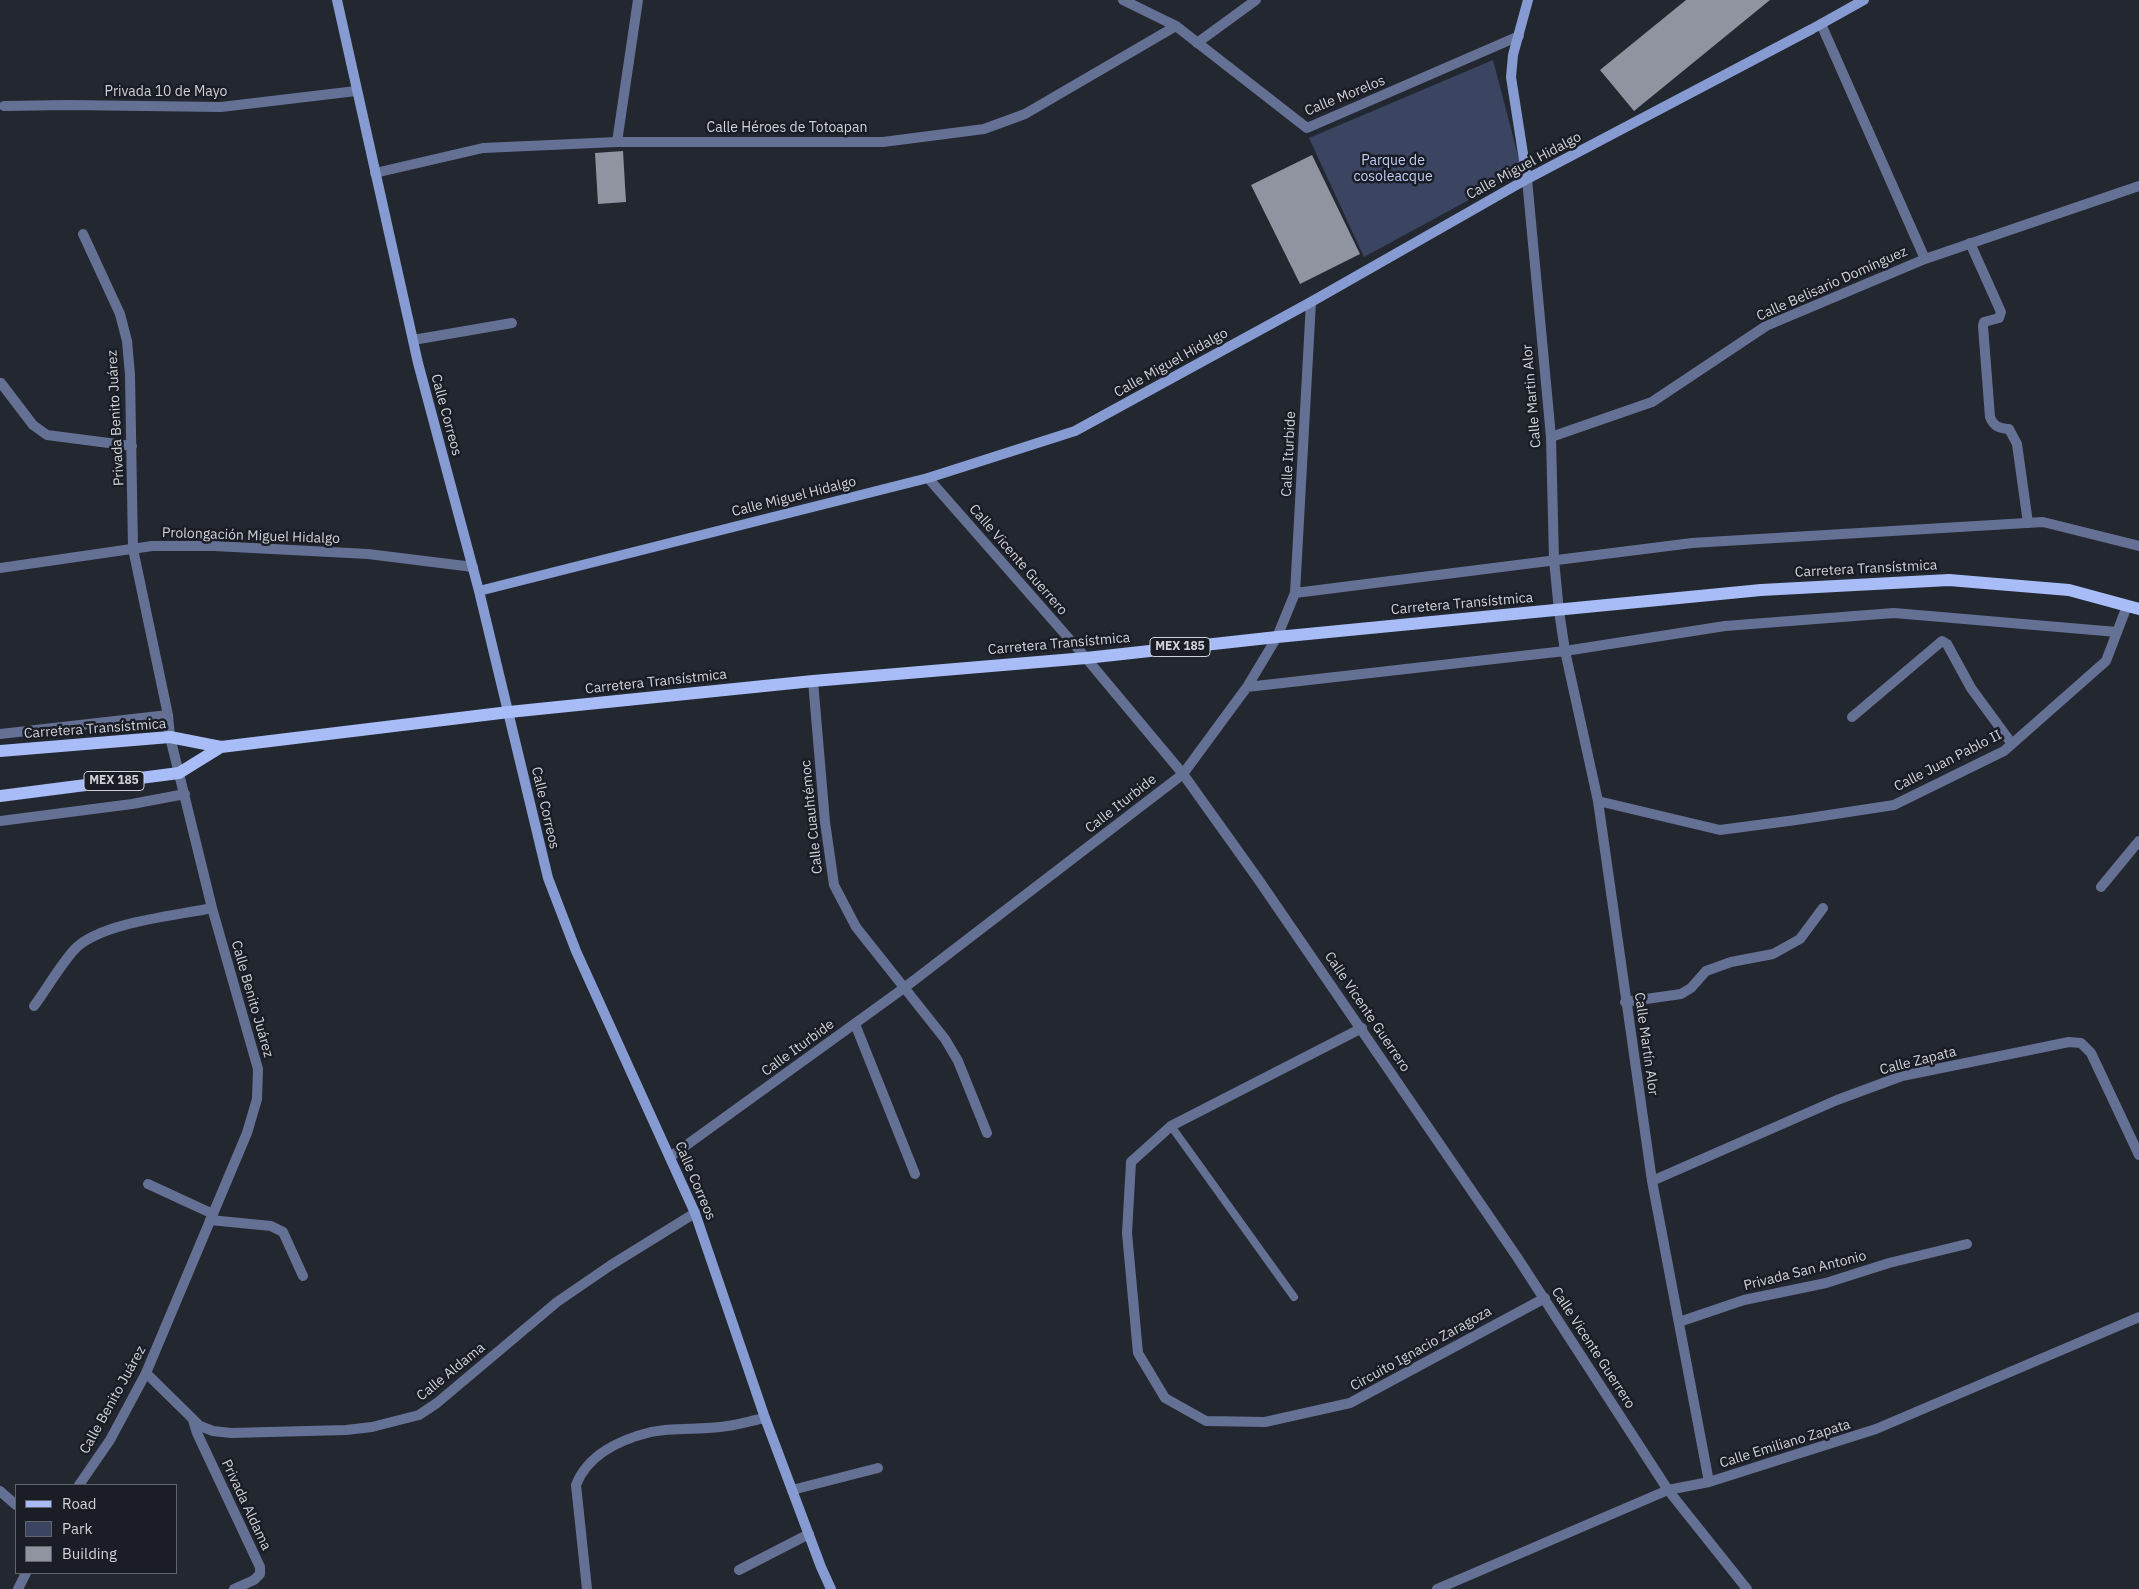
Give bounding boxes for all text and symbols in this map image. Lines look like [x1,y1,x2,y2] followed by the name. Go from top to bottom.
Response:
[1302,72,1388,120] street label: Calle Morelos
[105,84,227,100] street label: Privada 10 de Mayo
[707,120,867,136] street label: Calle Héroes de Totoapan
[1464,129,1584,203] street label: Calle Miguel Hidalgo
[1353,153,1433,186] park label: Parque de cosoleacque
[1754,243,1910,325] street label: Calle Belisario Domínguez
[1111,325,1231,401] street label: Calle Miguel Hidalgo
[1519,343,1545,449] street label: Calle Martin Alor
[104,350,128,486] street label: Privada Benito Juárez
[427,372,465,458] street label: Calle Correos
[1278,411,1300,497] street label: Calle Iturbide
[730,473,858,521] street label: Calle Miguel Hidalgo
[965,501,1071,619] street label: Calle Vicente Guerrero
[162,524,340,548] street label: Prolongación Miguel Hidalgo
[1794,557,1938,581] street label: Carretera Transístmica
[1390,589,1534,619] street label: Carretera Transístmica
[987,629,1131,659] street label: Carretera Transístmica
[1150,638,1210,656] road number: MEX 185
[584,666,728,698] street label: Carretera Transístmica
[23,716,167,742] street label: Carretera Transístmica
[1891,727,2005,795] street label: Calle Juan Pablo II
[798,759,826,875] street label: Calle Cuauhtémoc
[527,765,563,851] street label: Calle Correos
[84,771,144,790] road number: MEX 185
[1082,771,1160,837] street label: Calle Iturbide
[227,939,277,1059] street label: Calle Benito Juárez
[1321,949,1413,1075] street label: Calle Vicente Guerrero
[1630,991,1662,1097] street label: Calle Martín Alor
[758,1016,838,1080] street label: Calle Iturbide
[1878,1043,1958,1079] street label: Calle Zapata
[671,1139,719,1223] street label: Calle Correos
[1742,1248,1868,1294] street label: Privada San Antonio
[1547,1284,1639,1412] street label: Calle Vicente Guerrero
[1347,1303,1495,1395] street label: Circuito Ignacio Zaragoza
[414,1339,488,1405] street label: Calle Aldama
[76,1343,150,1457] street label: Calle Benito Juárez
[1717,1416,1853,1472] street label: Calle Emiliano Zapata
[218,1457,274,1553] street label: Privada Aldama
[15,1484,178,1574] legend
[62,1494,97,1513] text: Road
[62,1519,92,1538] text: Park
[62,1544,117,1563] text: Building

